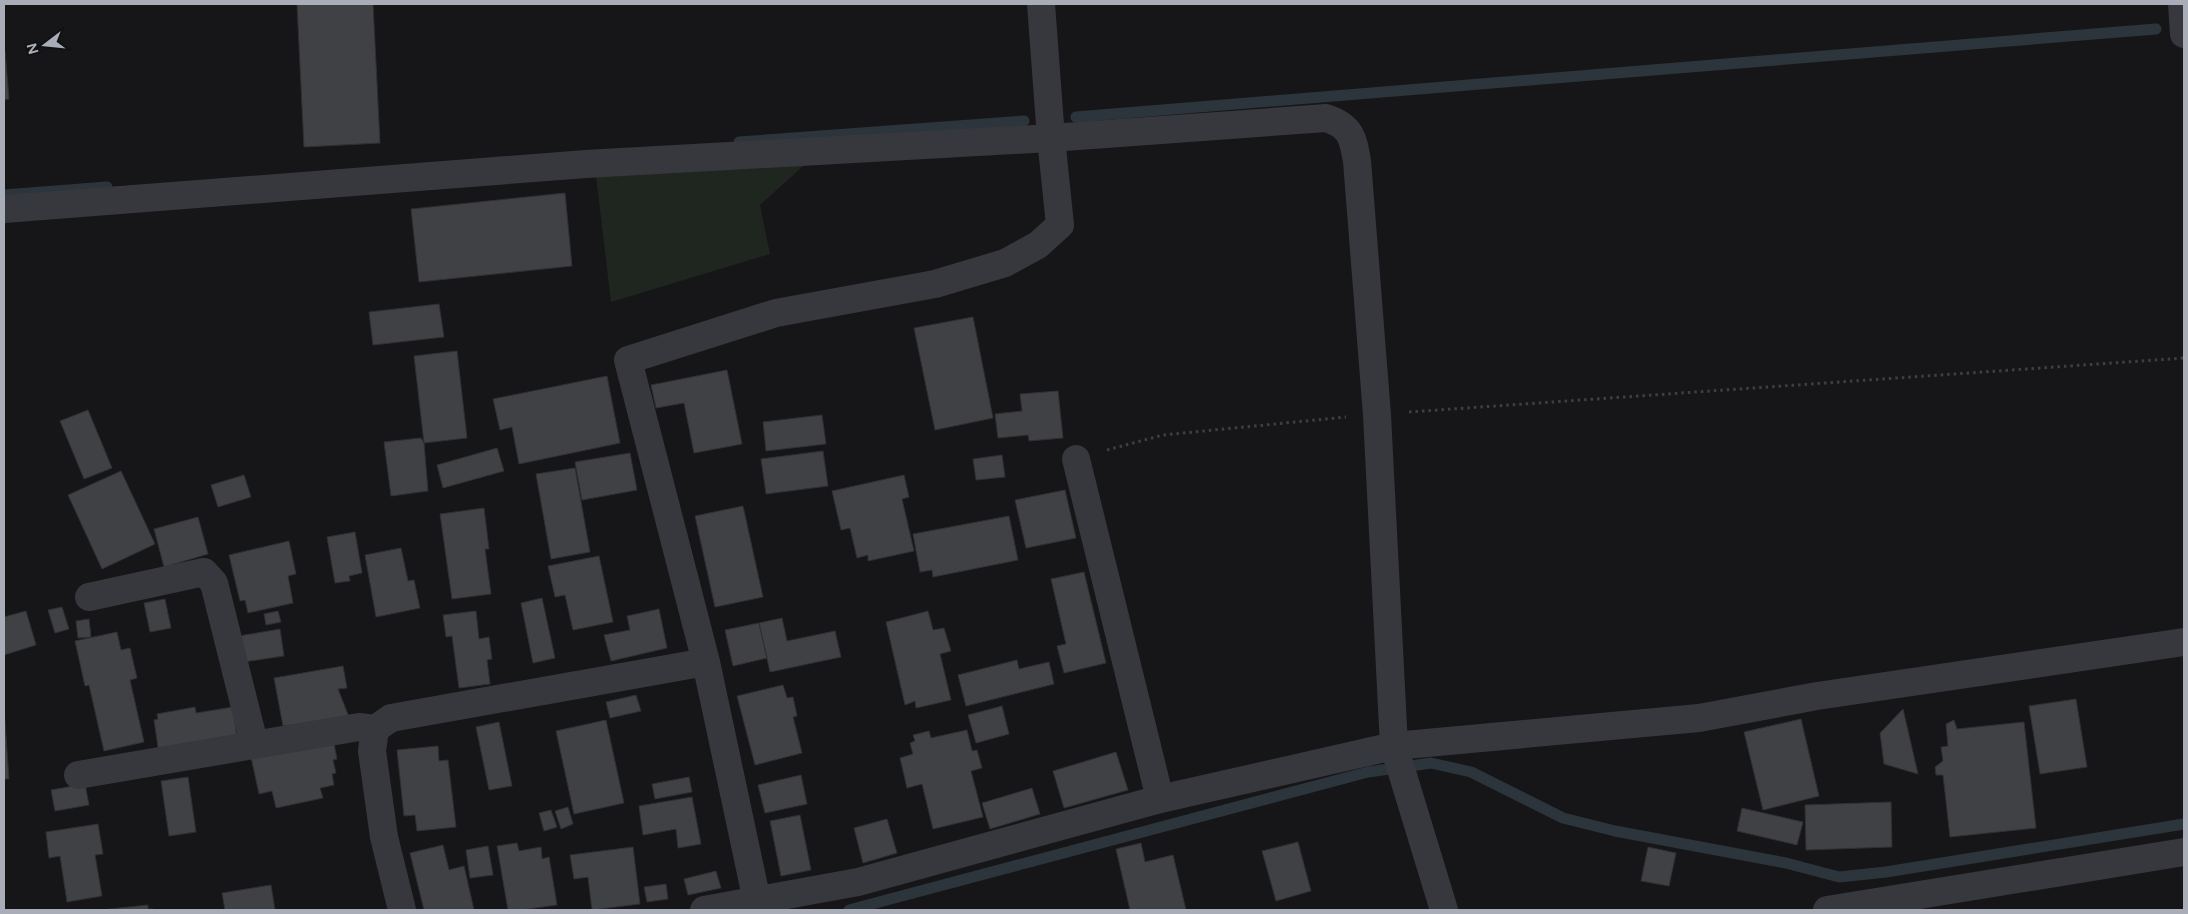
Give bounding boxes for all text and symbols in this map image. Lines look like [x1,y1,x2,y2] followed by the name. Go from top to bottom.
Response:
[20,20,70,70] north arrow
[23,41,43,56] text: N

